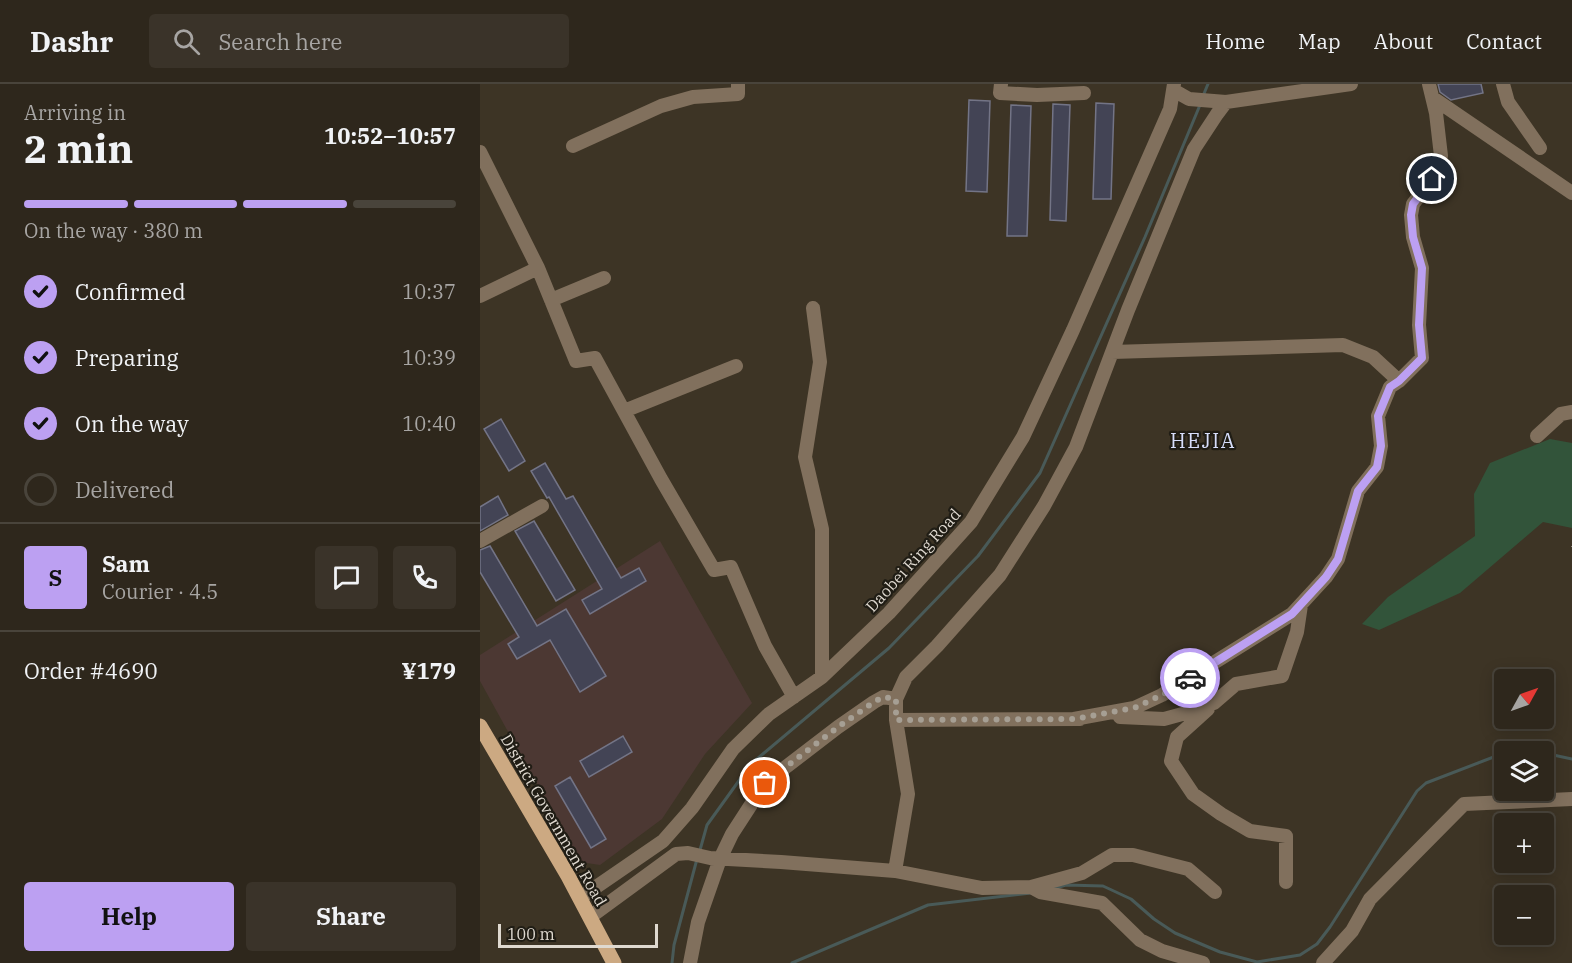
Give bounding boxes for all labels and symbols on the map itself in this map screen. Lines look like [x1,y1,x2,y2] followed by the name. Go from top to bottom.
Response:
[1406,153,1457,204] pin
[1170,427,1236,454] district label: HEJIA
[861,504,965,616] street label: Daobei Ring Road
[1160,648,1220,708] courier
[1494,669,1554,729] north arrow
[496,730,612,910] street label: District Government Road
[739,757,790,808] pin
[498,921,658,948] scale bar

